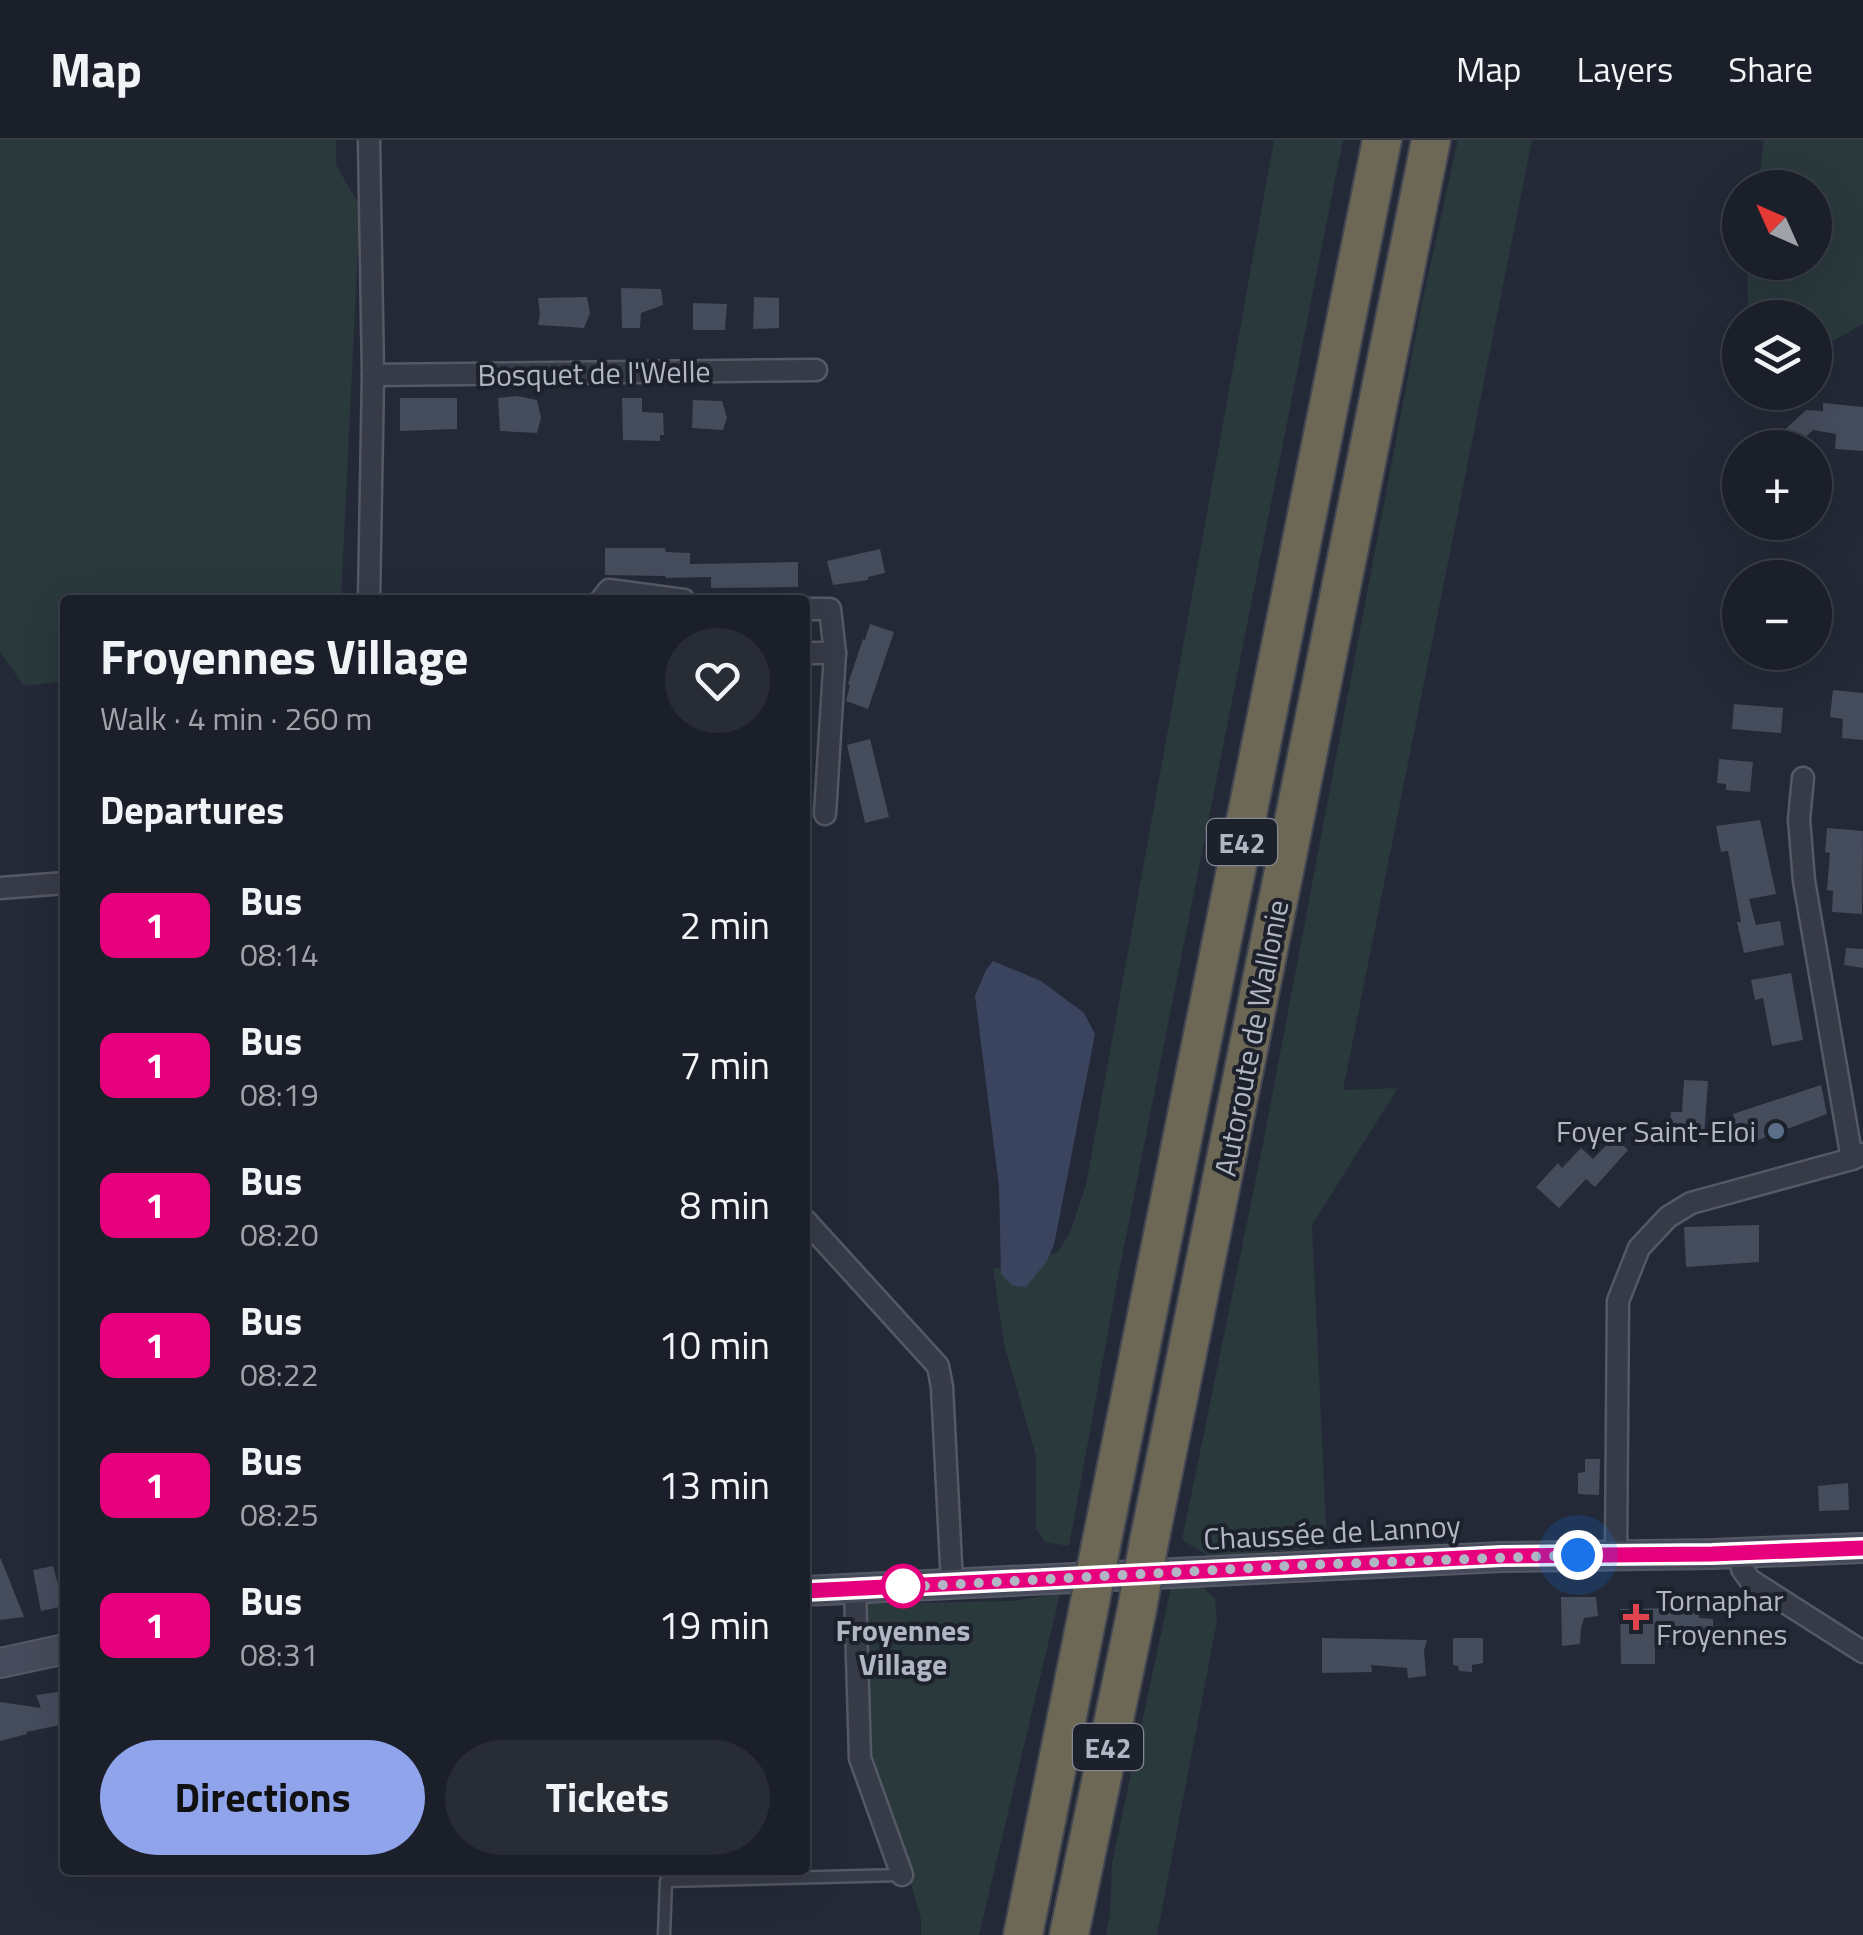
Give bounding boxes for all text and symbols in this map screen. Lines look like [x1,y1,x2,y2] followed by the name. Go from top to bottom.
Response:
[50,33,142,106] text: Map
[1456,42,1521,96] text: Map
[1576,42,1673,96] text: Layers
[1728,42,1813,96] text: Share
[1722,170,1832,280] north arrow
[1722,170,1832,670] map controls
[1722,300,1832,410] button: layers
[477,348,711,398] street label: Bosquet de l'Welle
[1722,430,1832,540] button: +
[1722,560,1832,670] button: −
[100,620,468,693] text: Froyennes Village
[665,628,770,733] button: heart
[100,694,372,742] text: Walk · 4 min · 260 m
[100,781,284,839] text: Departures
[1207,819,1277,865] road number: E42
[240,872,302,930] text: Bus
[680,896,770,954] text: 2 min
[1202,896,1300,1180] street label: Autoroute de Wallonie
[145,898,165,952] text: 1
[240,930,319,978] text: 08:14
[240,1012,302,1070] text: Bus
[680,1036,770,1094] text: 7 min
[145,1038,165,1092] text: 1
[240,1070,319,1118] text: 08:19
[1556,1108,1756,1154] place label: Foyer Saint-Eloi
[1765,1120,1787,1142] marker: Foyer Saint-Eloi
[240,1152,302,1210] text: Bus
[680,1176,770,1234] text: 8 min
[145,1178,165,1232] text: 1
[240,1210,319,1258] text: 08:20
[240,1292,302,1350] text: Bus
[659,1316,770,1374] text: 10 min
[145,1318,165,1372] text: 1
[240,1350,319,1398] text: 08:22
[240,1432,302,1490] text: Bus
[659,1456,770,1514] text: 13 min
[145,1458,165,1512] text: 1
[240,1490,319,1538] text: 08:25
[1202,1502,1462,1562] street label: Chaussée de Lannoy
[1553,1530,1603,1580] your location
[882,1565,924,1607] marker: Froyennes Village
[240,1572,302,1630] text: Bus
[1656,1577,1787,1657] place label: Tornaphar Froyennes
[659,1596,770,1654] text: 19 min
[145,1598,165,1652] text: 1
[1625,1606,1647,1628] marker: Tornaphar Froyennes
[836,1607,970,1687] place label: Froyennes Village
[240,1630,319,1678] text: 08:31
[1073,1724,1143,1770] road number: E42
[100,1740,425,1855] button: Directions
[445,1740,770,1855] button: Tickets

